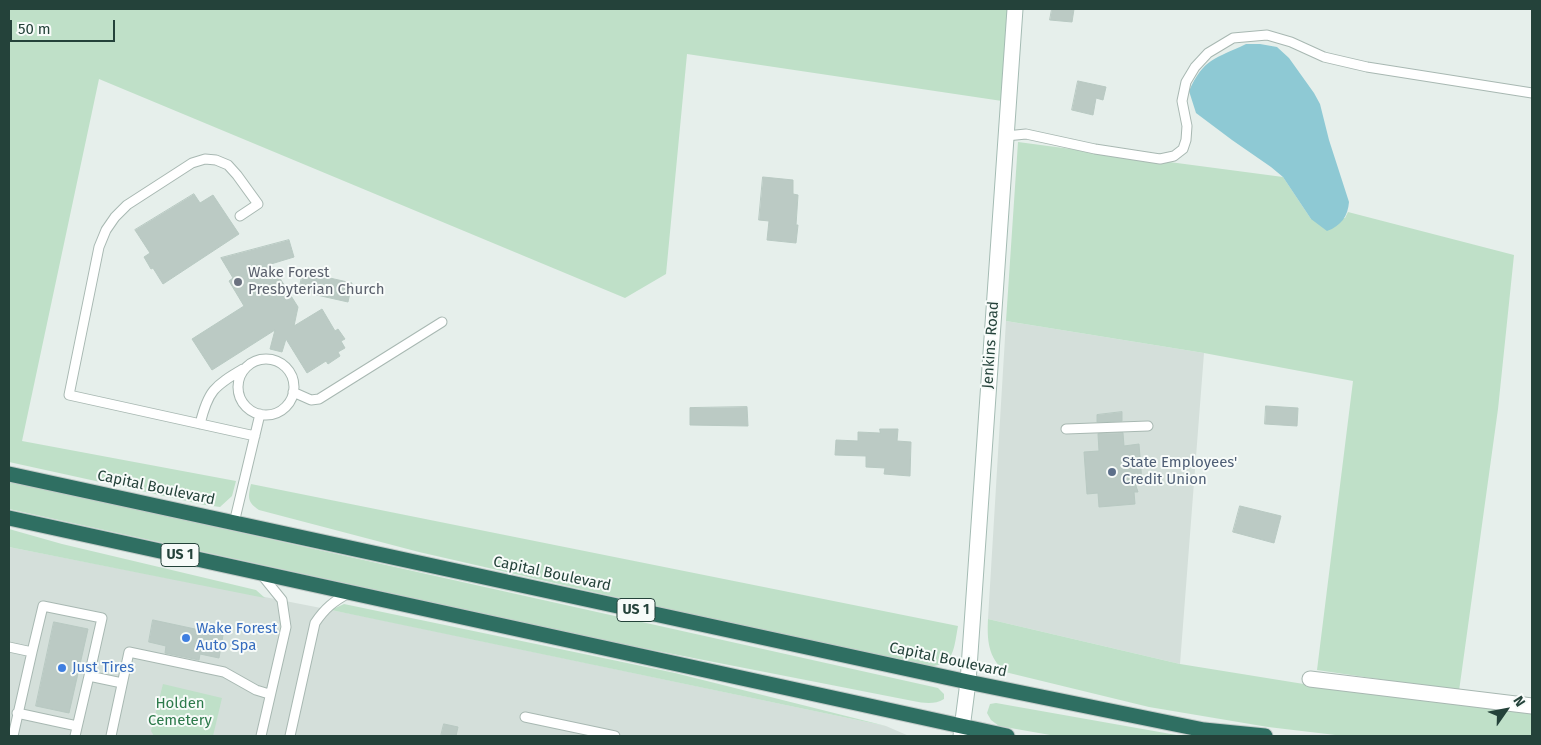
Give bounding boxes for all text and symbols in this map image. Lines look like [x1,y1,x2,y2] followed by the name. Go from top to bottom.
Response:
[12,10,118,42] scale bar
[18,20,51,38] text: 50 m
[248,264,385,299] place label: Wake Forest Presbyterian Church
[232,276,244,288] marker: Wake Forest Presbyterian Church
[979,301,1003,389] street label: Jenkins Road
[1122,454,1237,489] place label: State Employees' Credit Union
[1106,466,1118,478] marker: State Employees' Credit Union
[95,467,217,509] street label: Capital Boulevard
[161,544,199,566] road number: US 1
[491,553,613,595] street label: Capital Boulevard
[617,598,655,622] road number: US 1
[196,620,277,655] place label: Wake Forest Auto Spa
[180,632,192,644] marker: Wake Forest Auto Spa
[887,639,1009,681] street label: Capital Boulevard
[72,659,134,677] place label: Just Tires
[56,662,68,674] marker: Just Tires
[1481,685,1531,735] north arrow
[1509,693,1529,710] text: N
[148,695,212,730] park label: Holden Cemetery

